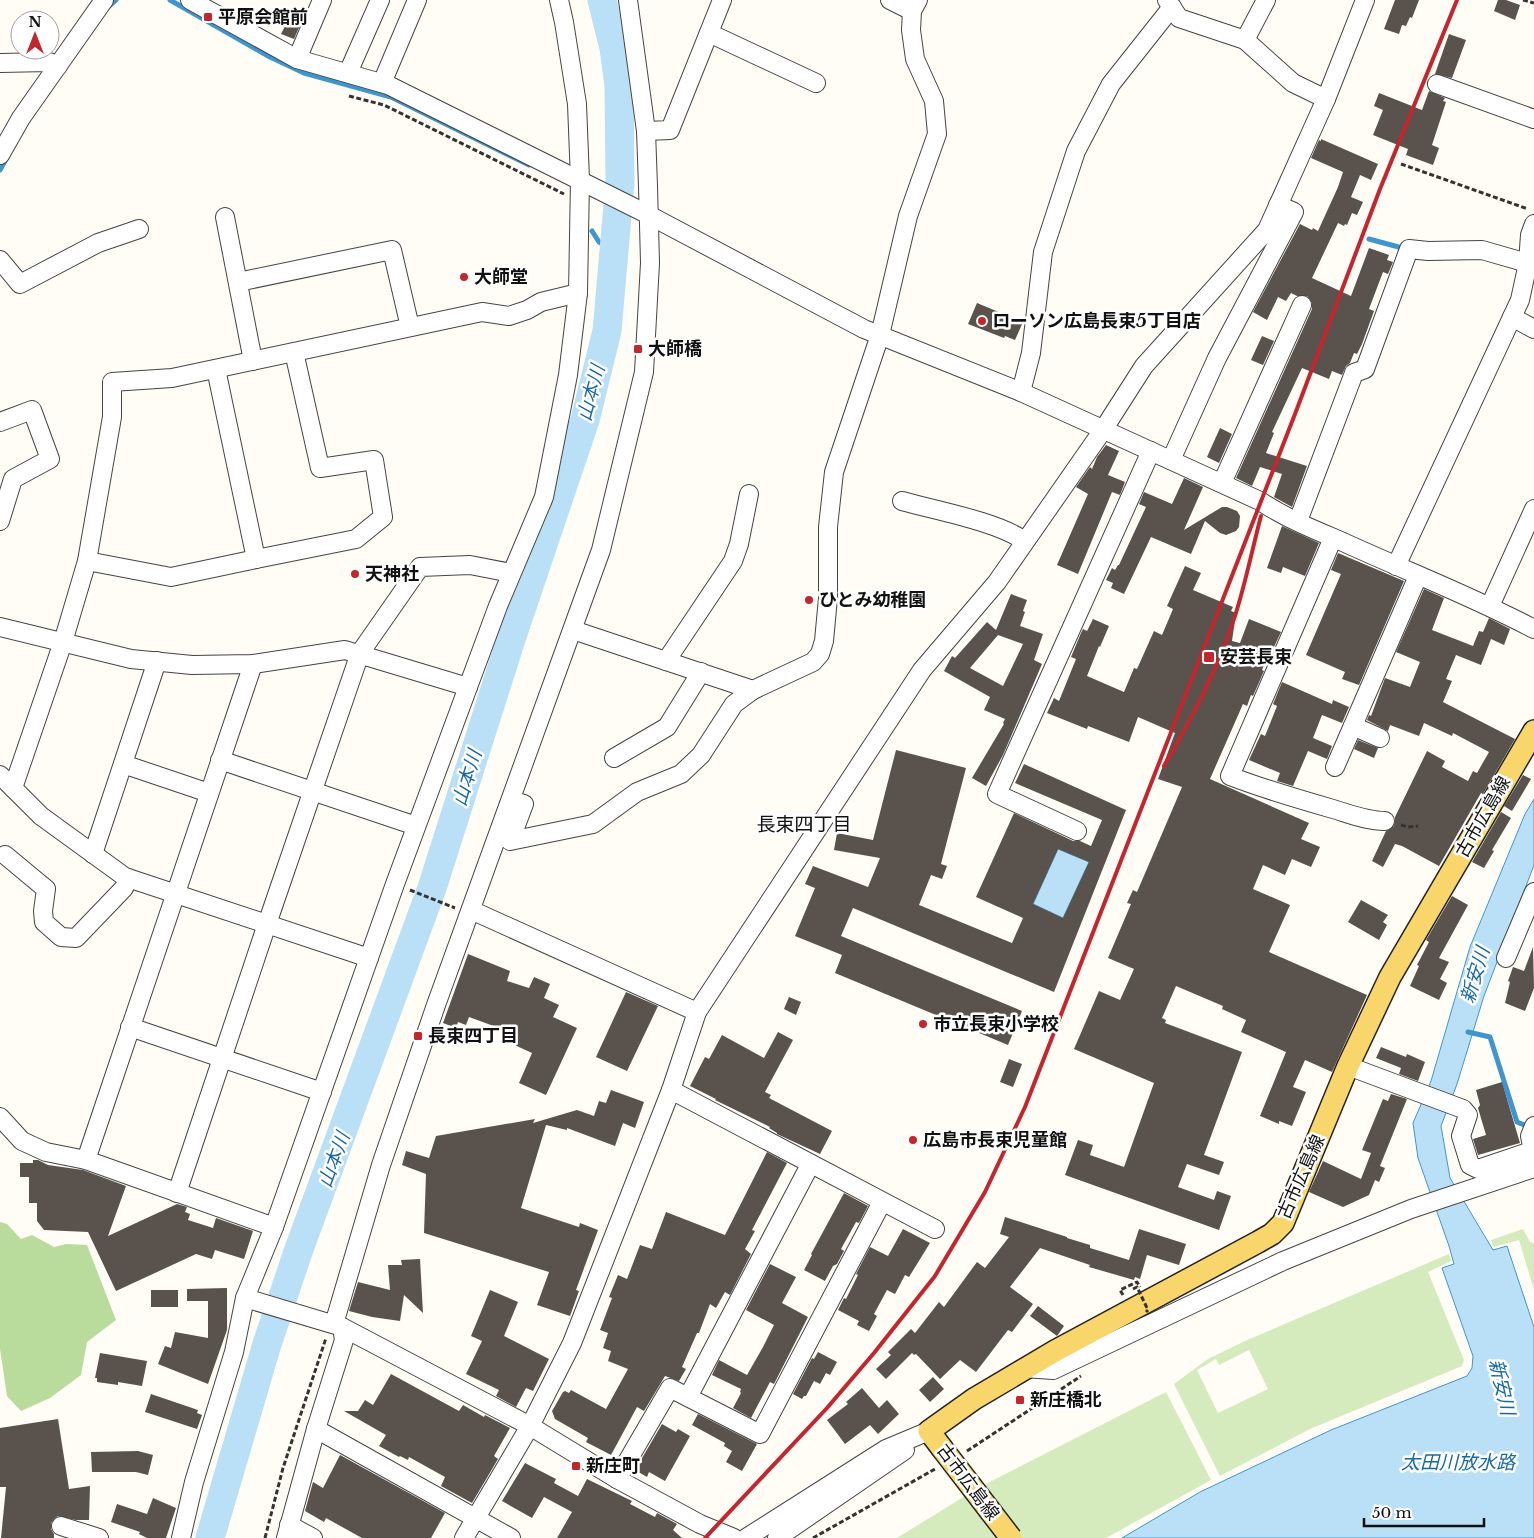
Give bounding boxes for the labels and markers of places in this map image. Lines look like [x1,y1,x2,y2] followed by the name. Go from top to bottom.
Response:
[218,6,308,28] place label: 平原会館前
[202,11,214,23] marker: 平原会館前
[474,266,528,288] place label: 大師堂
[458,271,470,283] marker: 大師堂
[992,310,1201,332] place label: ローソン広島長束5丁目店
[976,315,988,327] marker: ローソン広島長束5丁目店
[648,338,702,360] place label: 大師橋
[632,343,644,355] marker: 大師橋
[365,563,419,585] place label: 天神社
[349,568,361,580] marker: 天神社
[819,589,926,611] place label: ひとみ幼稚園
[803,594,815,606] marker: ひとみ幼稚園
[1220,646,1292,668] place label: 安芸長束
[1202,650,1216,664] marker: 安芸長束
[933,1013,1059,1035] place label: 市立長束小学校
[917,1018,929,1030] marker: 市立長束小学校
[428,1025,518,1047] place label: 長束四丁目
[412,1030,424,1042] marker: 長束四丁目
[923,1129,1067,1151] place label: 広島市長束児童館
[907,1134,919,1146] marker: 広島市長束児童館
[1030,1389,1102,1411] place label: 新庄橋北
[1014,1394,1026,1406] marker: 新庄橋北
[586,1455,640,1477] place label: 新庄町
[570,1460,582,1472] marker: 新庄町

